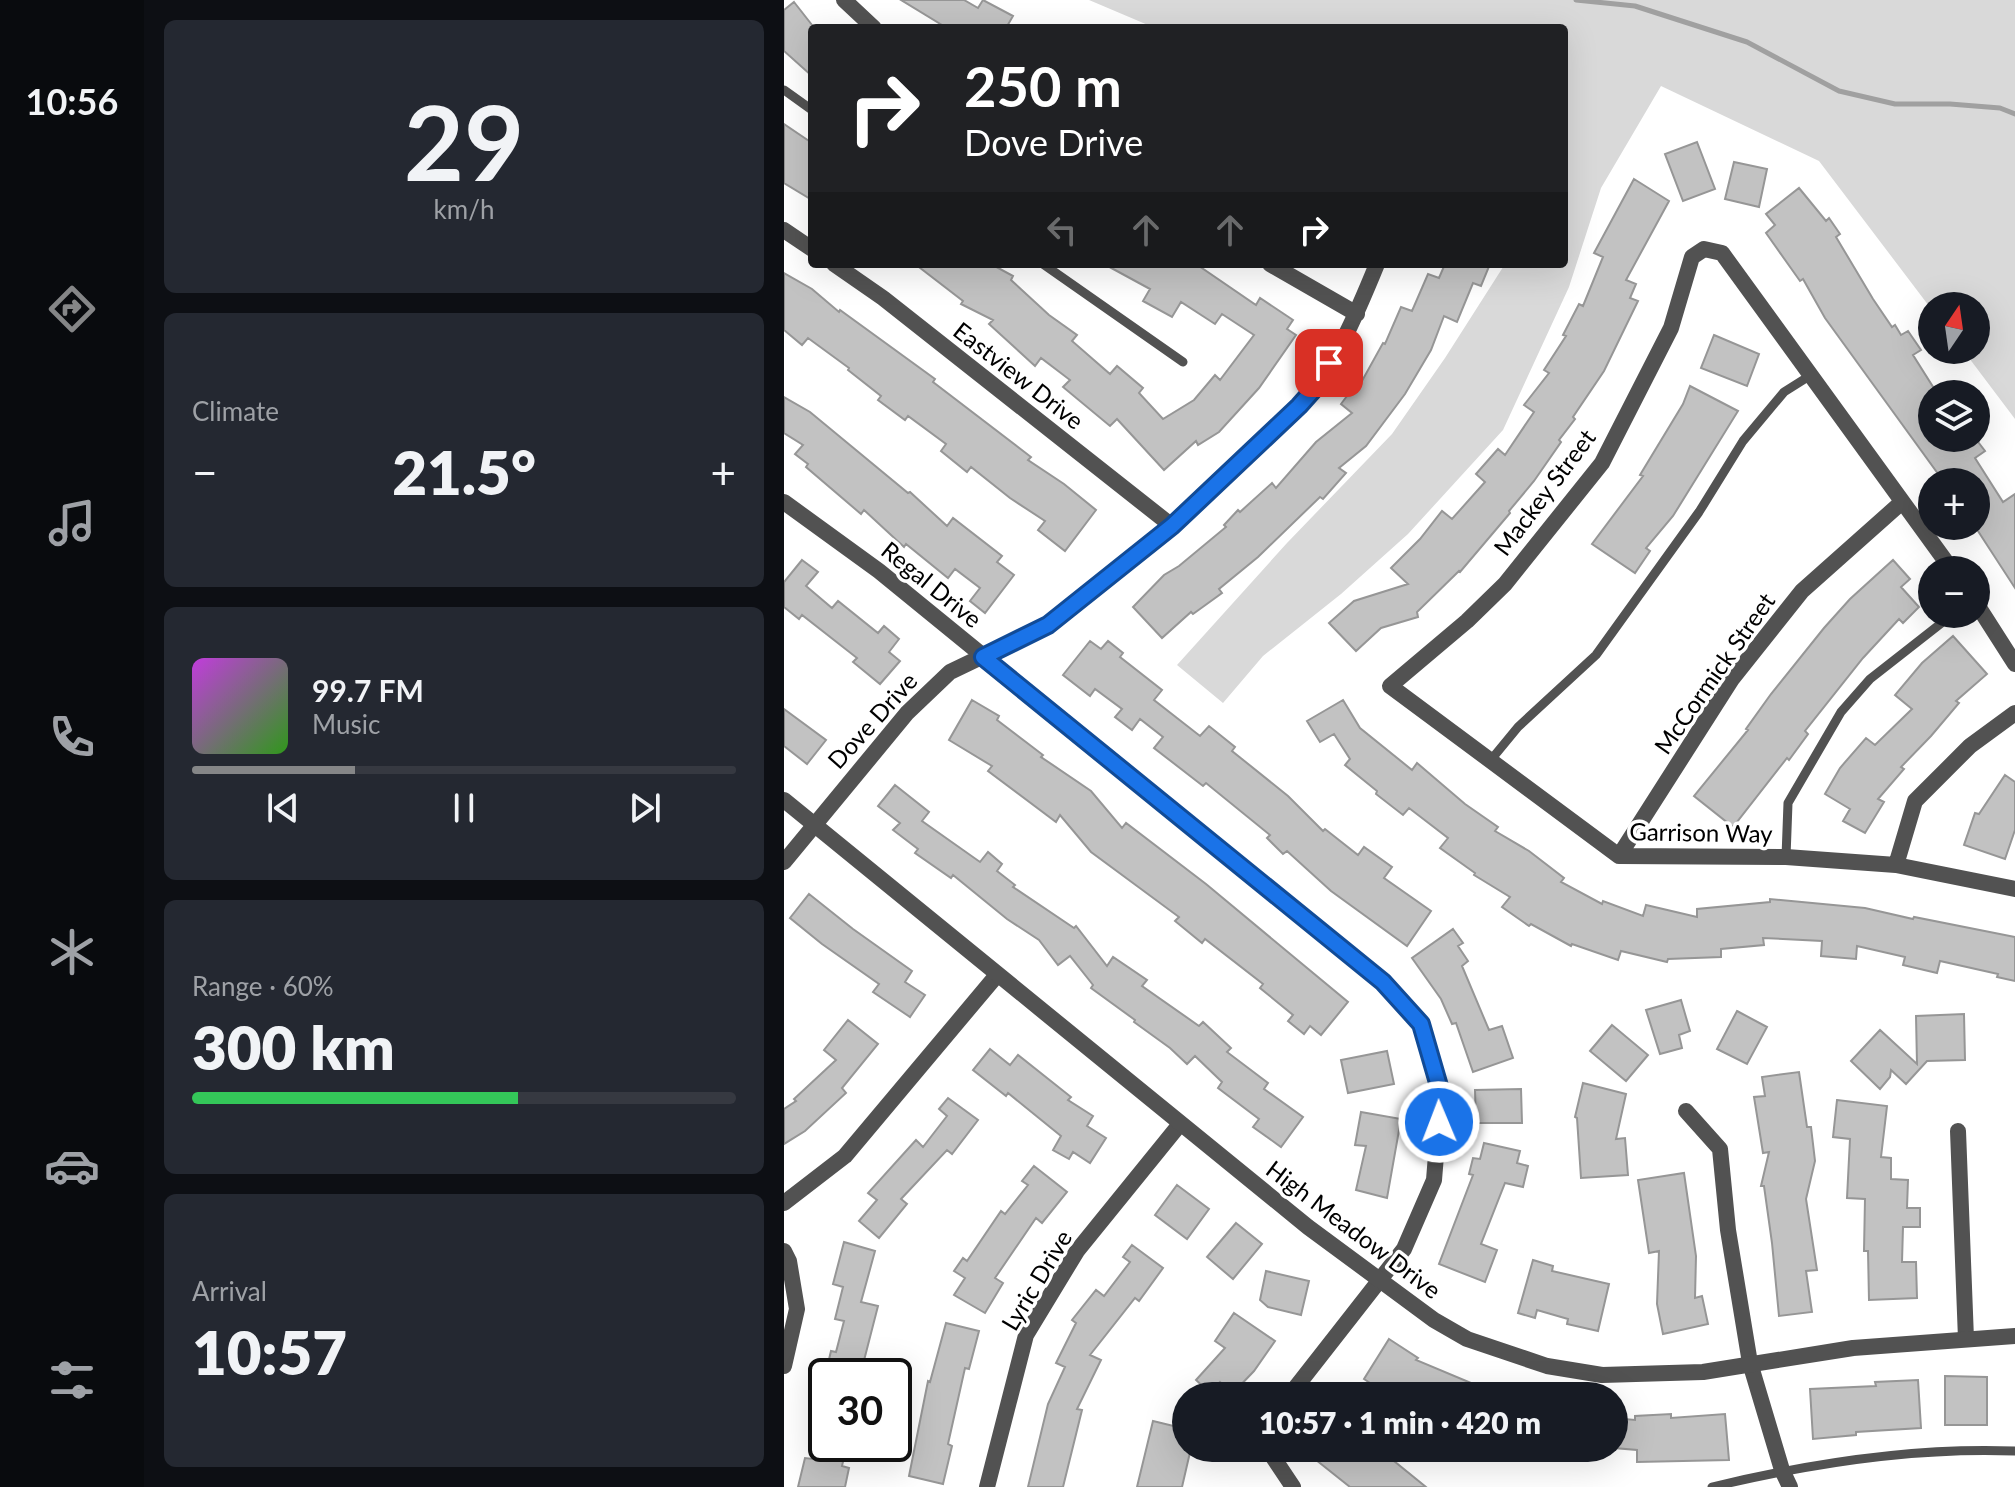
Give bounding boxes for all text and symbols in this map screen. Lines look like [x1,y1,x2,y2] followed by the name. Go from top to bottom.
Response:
[964,52,1122,119] text: 250 m
[832,56,936,160] icon: right
[404,78,524,203] text: 29
[26,79,118,123] text: 10:56
[964,120,1143,164] text: Dove Drive
[434,193,494,225] text: km/h
[1040,208,1084,252] icon: left
[1124,208,1168,252] icon: ahead
[1208,208,1252,252] icon: ahead
[1292,208,1336,252] icon: right
[44,281,100,337] icon: directions
[1918,292,1990,364] north arrow
[1918,292,1990,628] map controls
[948,315,1090,435] street label: Eastview Drive
[1295,329,1363,397] pin
[1307,341,1351,385] icon: arrive
[1918,380,1990,452] button: layers
[192,395,279,427] text: Climate
[1487,423,1601,561] street label: Mackey Street
[392,436,536,508] text: 21.5°
[192,446,218,498] text: −
[710,446,736,498] text: +
[1918,468,1990,540] button: +
[44,495,100,551] icon: music
[876,535,988,633] street label: Regal Drive
[1918,556,1990,628] button: −
[1648,587,1781,759] street label: McCormick Street
[821,666,923,774] street label: Dove Drive
[312,672,424,708] text: 99.7 FM
[312,708,380,740] text: Music
[44,709,100,765] icon: phone
[261,786,305,830] icon: previous
[442,786,486,830] icon: pause
[623,786,667,830] icon: next
[1629,816,1774,848] street label: Garrison Way
[44,924,100,980] icon: climate
[192,970,334,1002] text: Range · 60%
[192,1011,395,1083] text: 300 km
[1397,1080,1481,1164] position arrow
[44,1138,100,1194] icon: car
[1261,1154,1447,1304] street label: High Meadow Drive
[995,1225,1077,1335] street label: Lyric Drive
[192,1275,267,1307] text: Arrival
[192,1316,347,1388] text: 10:57
[44,1352,100,1408] icon: filters
[808,1358,912,1462] speed limit sign: 30
[1259,1404,1541,1440] text: 10:57 · 1 min · 420 m

